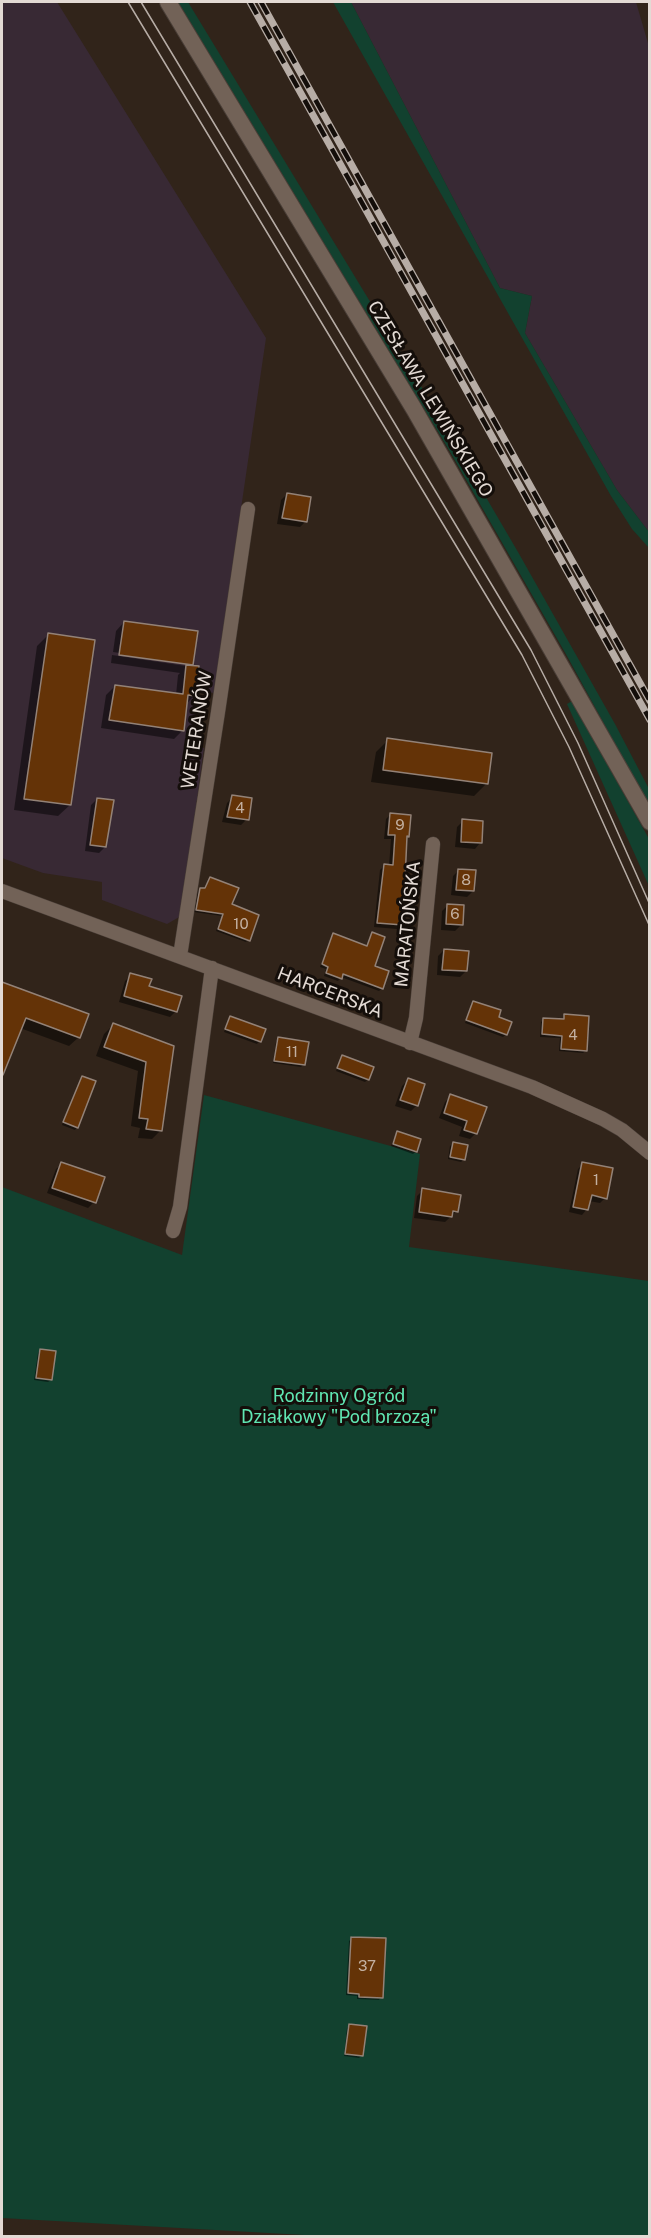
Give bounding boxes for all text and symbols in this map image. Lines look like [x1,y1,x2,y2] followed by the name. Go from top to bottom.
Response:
[363,297,497,501] street label: CZESŁAWA LEWIŃSKIEGO
[177,669,217,791] street label: WETERANÓW
[235,799,245,817] house number: 4
[395,816,405,834] house number: 9
[391,860,425,988] street label: MARATOŃSKA
[461,871,471,889] house number: 8
[450,905,460,923] house number: 6
[233,915,249,933] house number: 10
[274,963,386,1023] street label: HARCERSKA
[568,1026,578,1044] house number: 4
[286,1043,298,1061] house number: 11
[593,1171,599,1189] house number: 1
[241,1385,437,1428] park label: Rodzinny Ogród Działkowy "Pod brzozą"
[358,1957,376,1975] house number: 37

